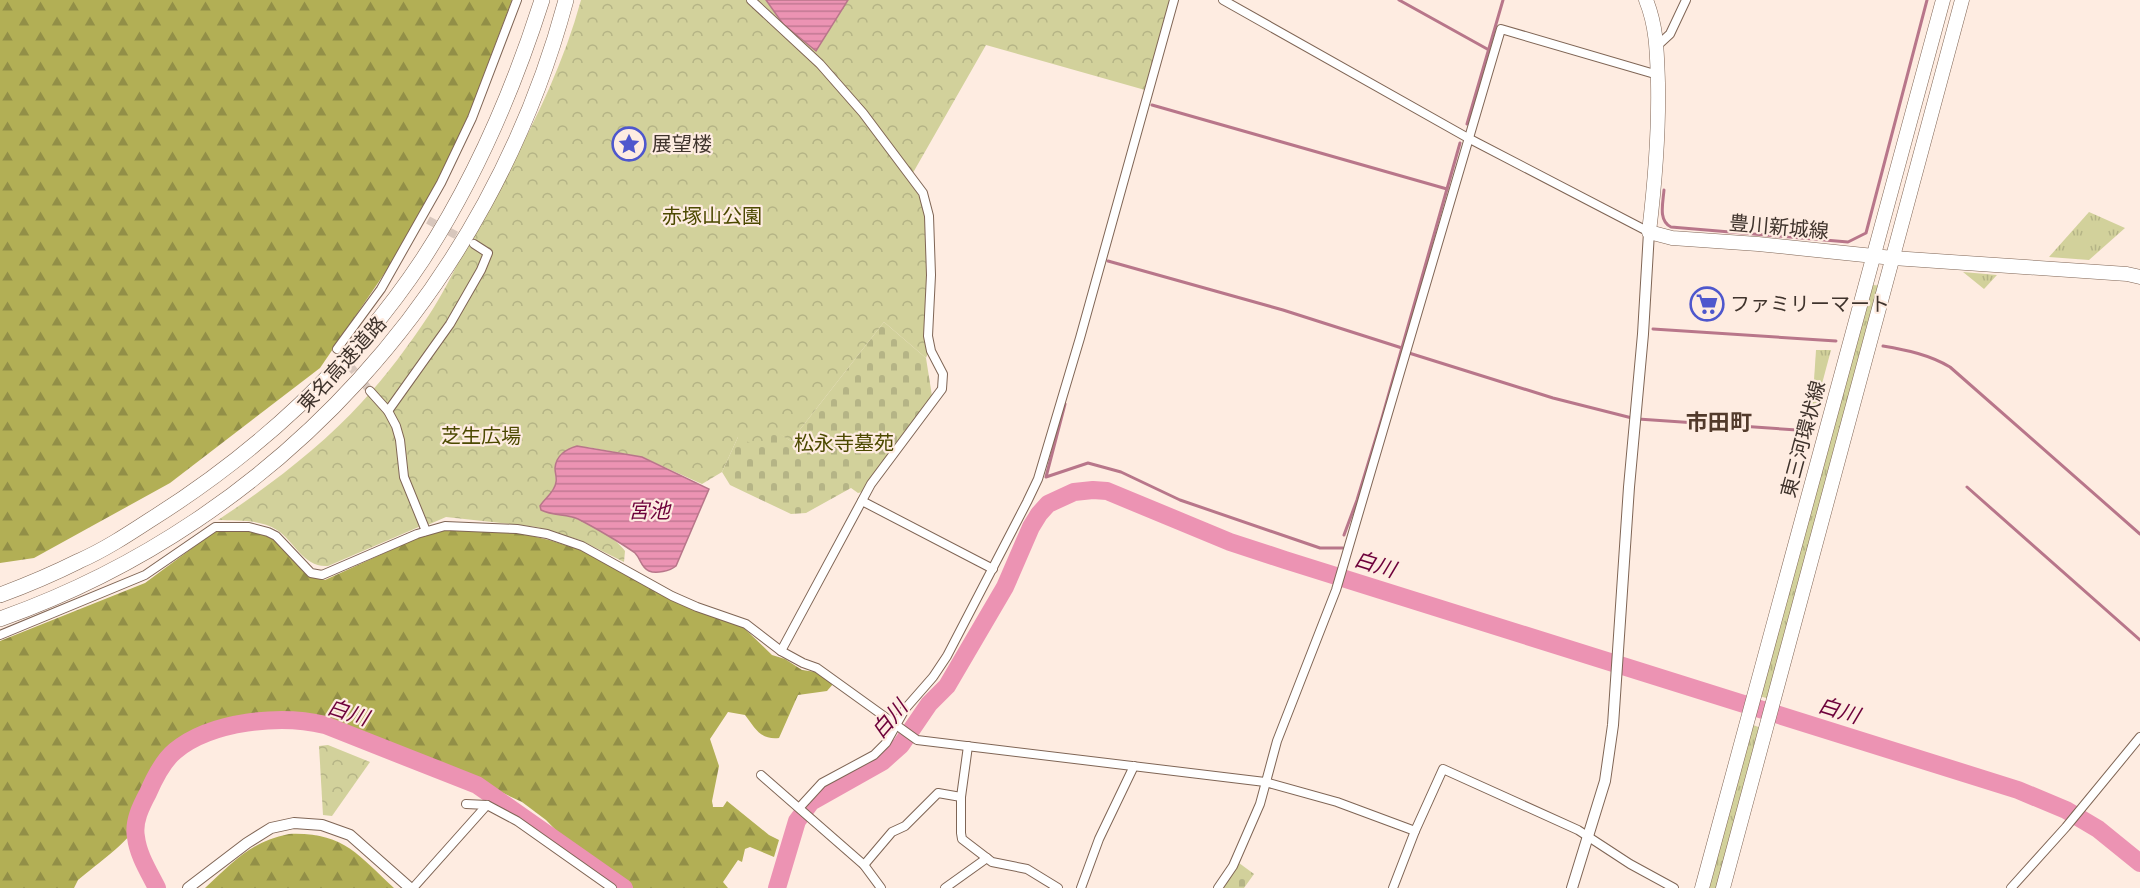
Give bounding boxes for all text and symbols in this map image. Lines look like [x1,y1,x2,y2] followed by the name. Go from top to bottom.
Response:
[611,126,647,162] place icon: 展望楼
[652,133,712,155] place label: 展望楼
[662,205,762,227] park label: 赤塚山公園
[1728,212,1830,242] street label: 豊川新城線
[1689,286,1725,322] supermarket icon: ファミリーマート
[1730,293,1890,315] place label: ファミリーマート
[294,312,390,416] street label: 東名高速道路
[1777,378,1829,500] street label: 東三河環状線
[1686,410,1752,435] district label: 市田町
[441,425,521,447] park label: 芝生広場
[794,432,894,454] park label: 松永寺墓苑
[628,499,672,522] water label: 宮池
[1352,547,1400,582] water label: 白川
[1816,693,1864,728] water label: 白川
[867,694,913,742] water label: 白川
[324,695,373,730] water label: 白川

